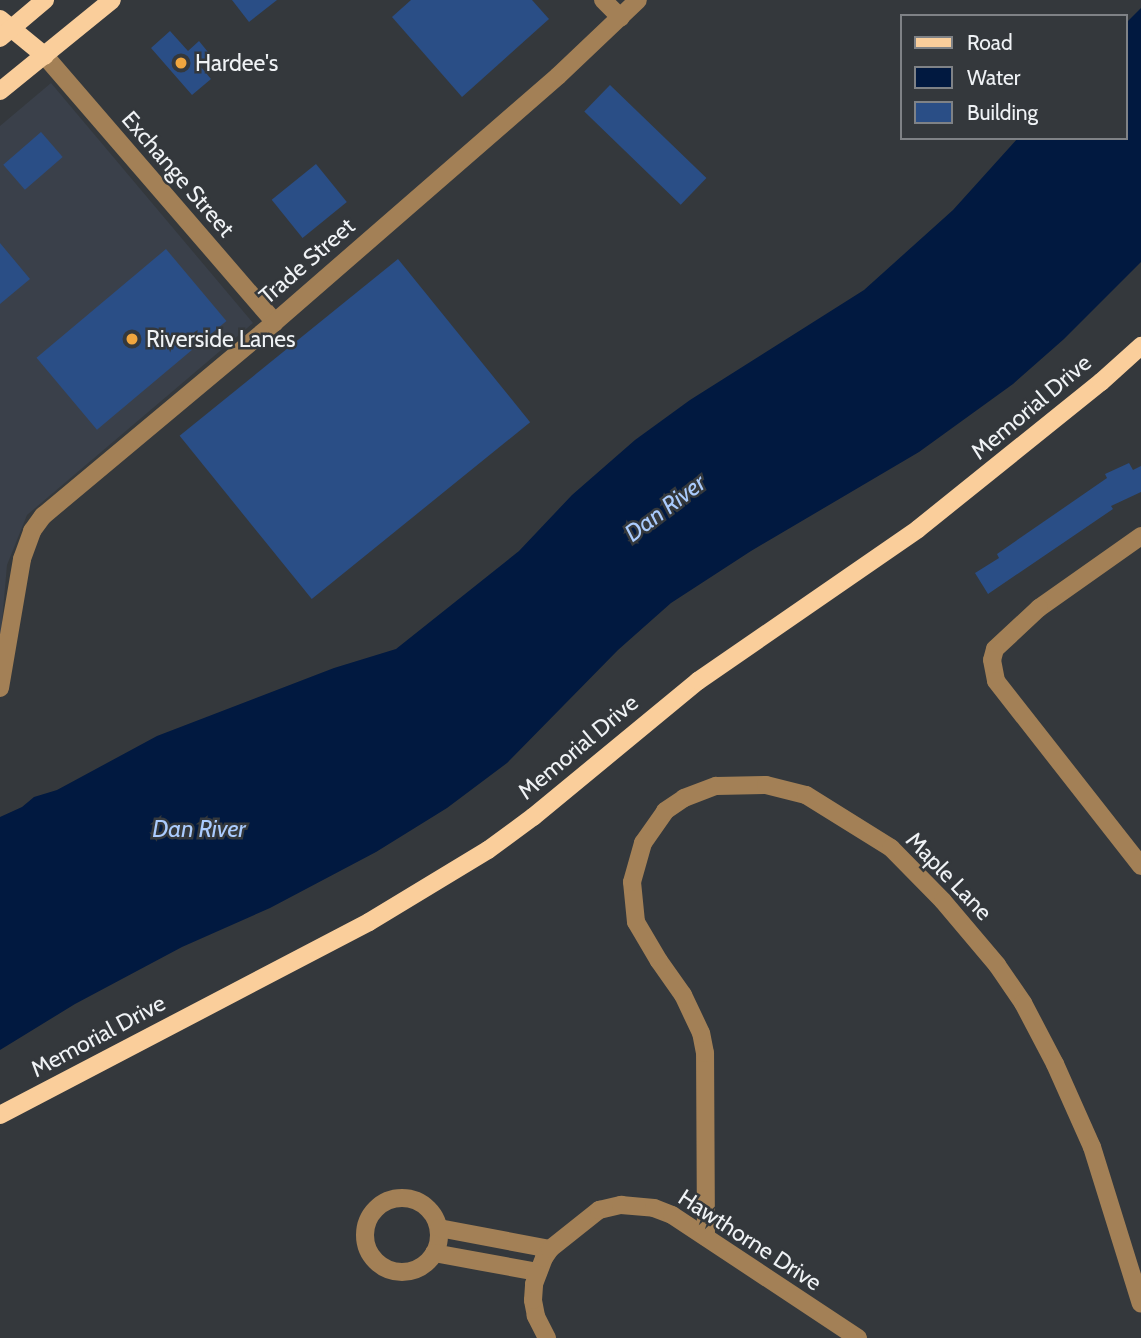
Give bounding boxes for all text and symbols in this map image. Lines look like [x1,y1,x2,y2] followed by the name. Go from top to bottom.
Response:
[900,14,1127,140] legend
[967,30,1013,55] text: Road
[195,49,278,77] place label: Hardee's
[173,55,189,71] marker: Hardee's
[967,65,1020,90] text: Water
[967,100,1038,125] text: Building
[116,105,240,243] street label: Exchange Street
[254,212,360,310] street label: Trade Street
[146,325,296,353] place label: Riverside Lanes
[124,331,140,347] marker: Riverside Lanes
[965,349,1097,465] street label: Memorial Drive
[619,468,711,548] water label: Dan River
[512,689,644,805] street label: Memorial Drive
[152,815,246,843] water label: Dan River
[900,826,998,926] street label: Maple Lane
[26,989,170,1083] street label: Memorial Drive
[673,1184,827,1296] street label: Hawthorne Drive

